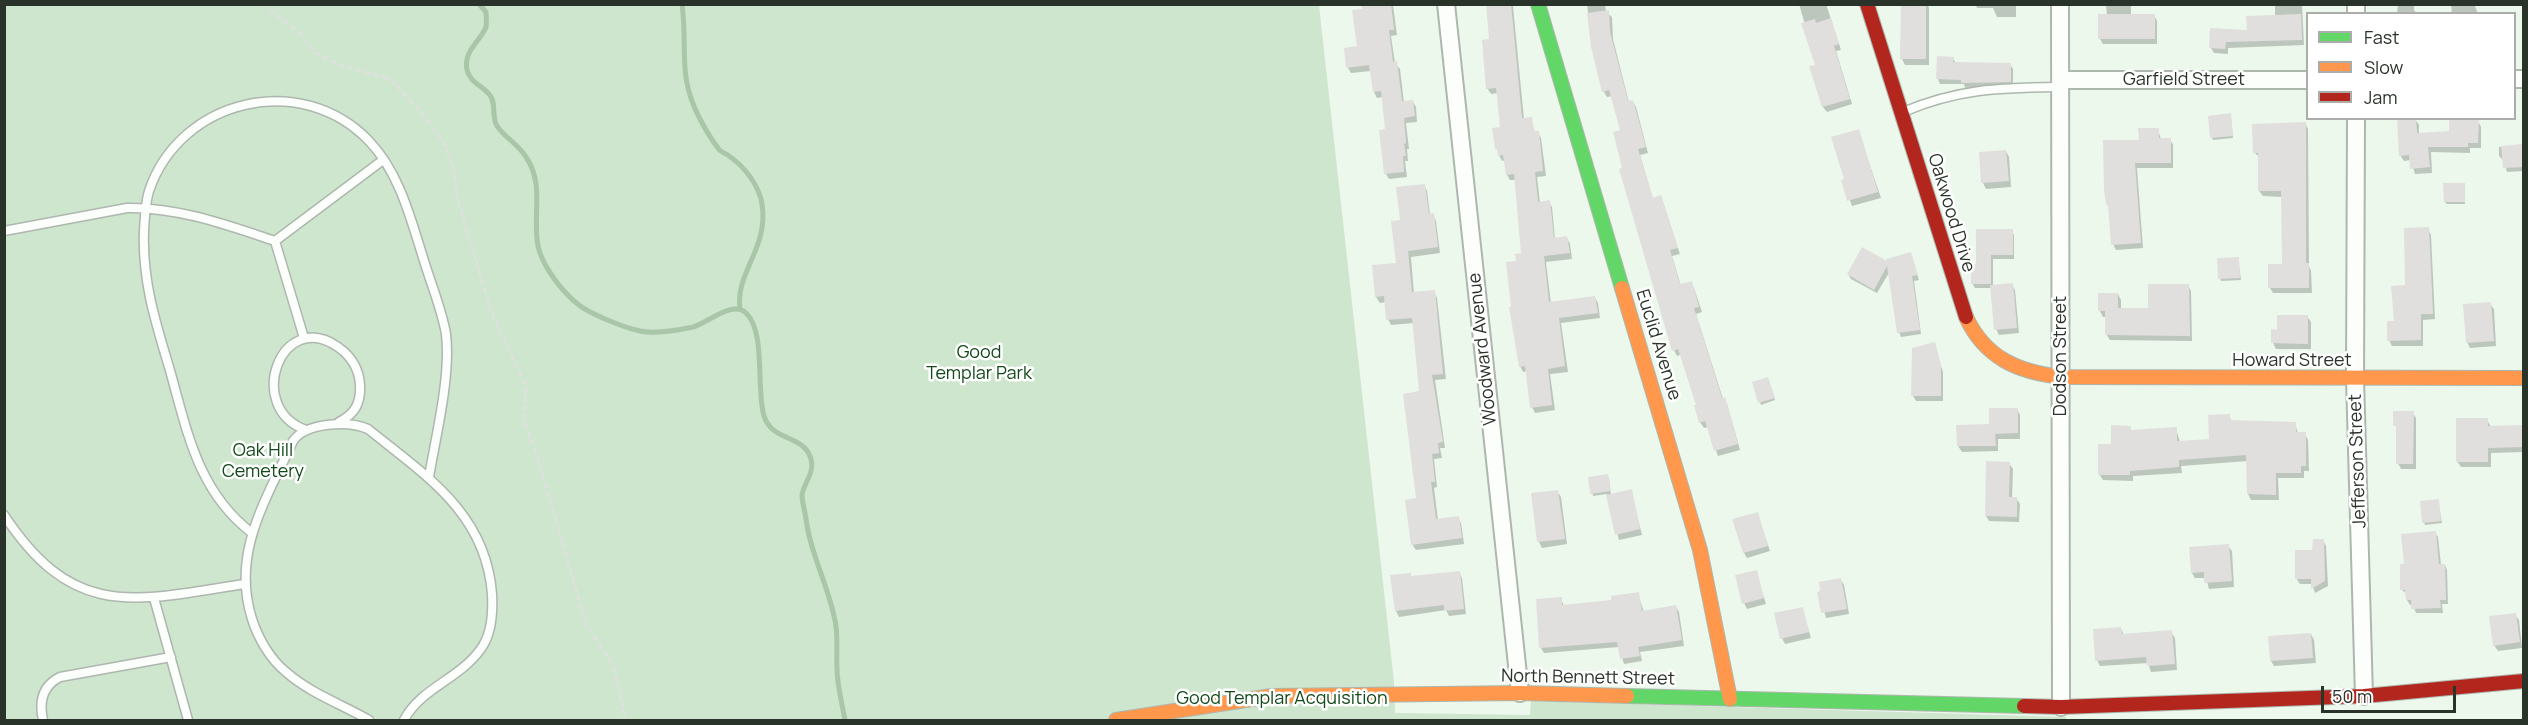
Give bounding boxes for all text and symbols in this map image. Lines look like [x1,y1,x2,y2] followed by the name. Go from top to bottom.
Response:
[2306,12,2516,120] legend
[2364,25,2399,49] text: Fast
[2364,55,2403,79] text: Slow
[2123,69,2245,91] street label: Garfield Street
[2364,85,2398,109] text: Jam
[1923,151,1979,275] street label: Oakwood Drive
[1464,272,1502,426] street label: Woodward Avenue
[1631,287,1685,403] street label: Euclid Avenue
[2050,296,2072,416] street label: Dodson Street
[926,342,1032,385] park label: Good Templar Park
[2232,350,2352,372] street label: Howard Street
[2345,393,2371,529] street label: Jefferson Street
[222,440,304,482] park label: Oak Hill Cemetery
[1501,666,1675,690] street label: North Bennett Street
[2324,674,2459,712] scale bar
[2332,684,2372,708] text: 50 m
[1176,688,1388,710] park label: Good Templar Acquisition

